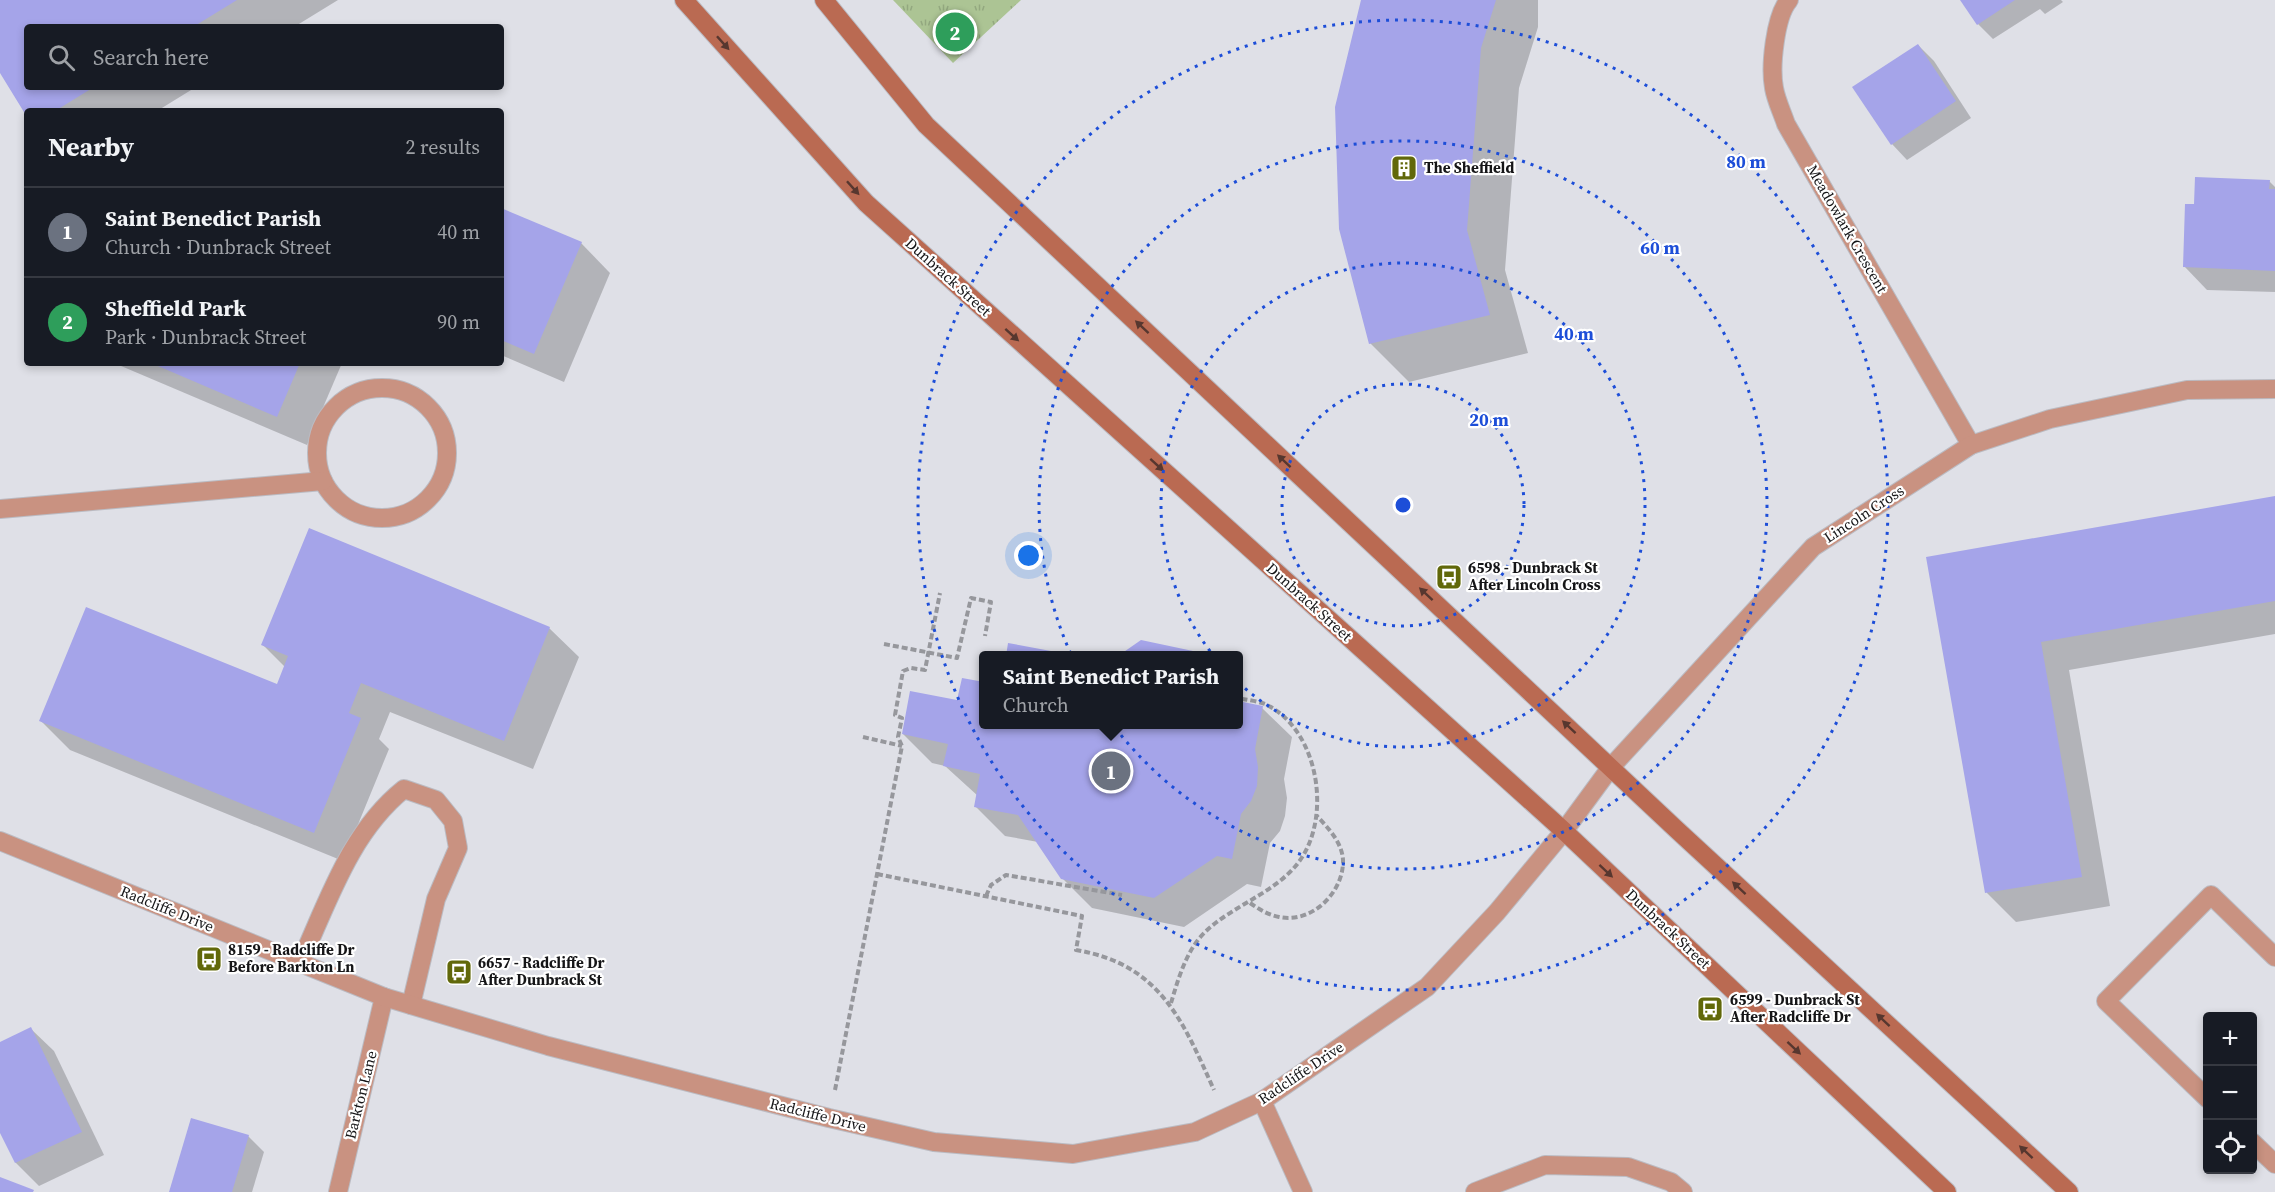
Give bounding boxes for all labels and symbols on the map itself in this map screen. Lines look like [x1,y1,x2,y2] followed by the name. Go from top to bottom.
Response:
[936,9,974,54] pin: 2
[716,36,730,51] one-way arrow
[1726,149,1766,174] text: 80 m
[1389,153,1419,183] building icon: The Sheffield
[1424,157,1514,178] place label: The Sheffield
[1802,161,1893,297] street label: Meadowlark Crescent
[846,181,860,196] one-way arrow
[901,232,996,321] street label: Dunbrack Street
[1640,235,1680,260] text: 60 m
[1135,321,1149,335] one-way arrow
[1554,321,1594,346] text: 40 m
[1005,328,1020,342] one-way arrow
[1469,407,1509,432] text: 20 m
[1277,454,1292,468] one-way arrow
[1149,458,1164,471] one-way arrow
[1819,480,1908,547] street label: Lincoln Cross
[1393,495,1413,515] centre of rings
[1014,541,1043,570] your location
[1262,557,1357,646] street label: Dunbrack Street
[1468,557,1601,595] place label: 6598 - Dunbrack St After Lincoln Cross
[1434,562,1464,592] bus stop icon: 6598 - Dunbrack St After Lincoln Cross
[1419,587,1434,601] one-way arrow
[1562,721,1576,735] one-way arrow
[1092,748,1130,794] pin: 1
[1599,864,1614,878] one-way arrow
[117,880,217,937] street label: Radcliffe Drive
[1732,881,1747,895] one-way arrow
[1621,884,1715,973] street label: Dunbrack Street
[228,939,355,977] place label: 8159 - Radcliffe Dr Before Barkton Ln
[194,944,224,974] bus stop icon: 8159 - Radcliffe Dr Before Barkton Ln
[478,952,605,990] place label: 6657 - Radcliffe Dr After Dunbrack St
[444,957,474,987] bus stop icon: 6657 - Radcliffe Dr After Dunbrack St
[1730,989,1860,1027] place label: 6599 - Dunbrack St After Radcliffe Dr
[1695,994,1725,1024] bus stop icon: 6599 - Dunbrack St After Radcliffe Dr
[1876,1014,1891,1027] one-way arrow
[1254,1036,1348,1109] street label: Radcliffe Drive
[1787,1041,1802,1055] one-way arrow
[339,1048,382,1141] street label: Barkton Lane
[768,1092,869,1137] street label: Radcliffe Drive
[2019,1146,2034,1159] one-way arrow

